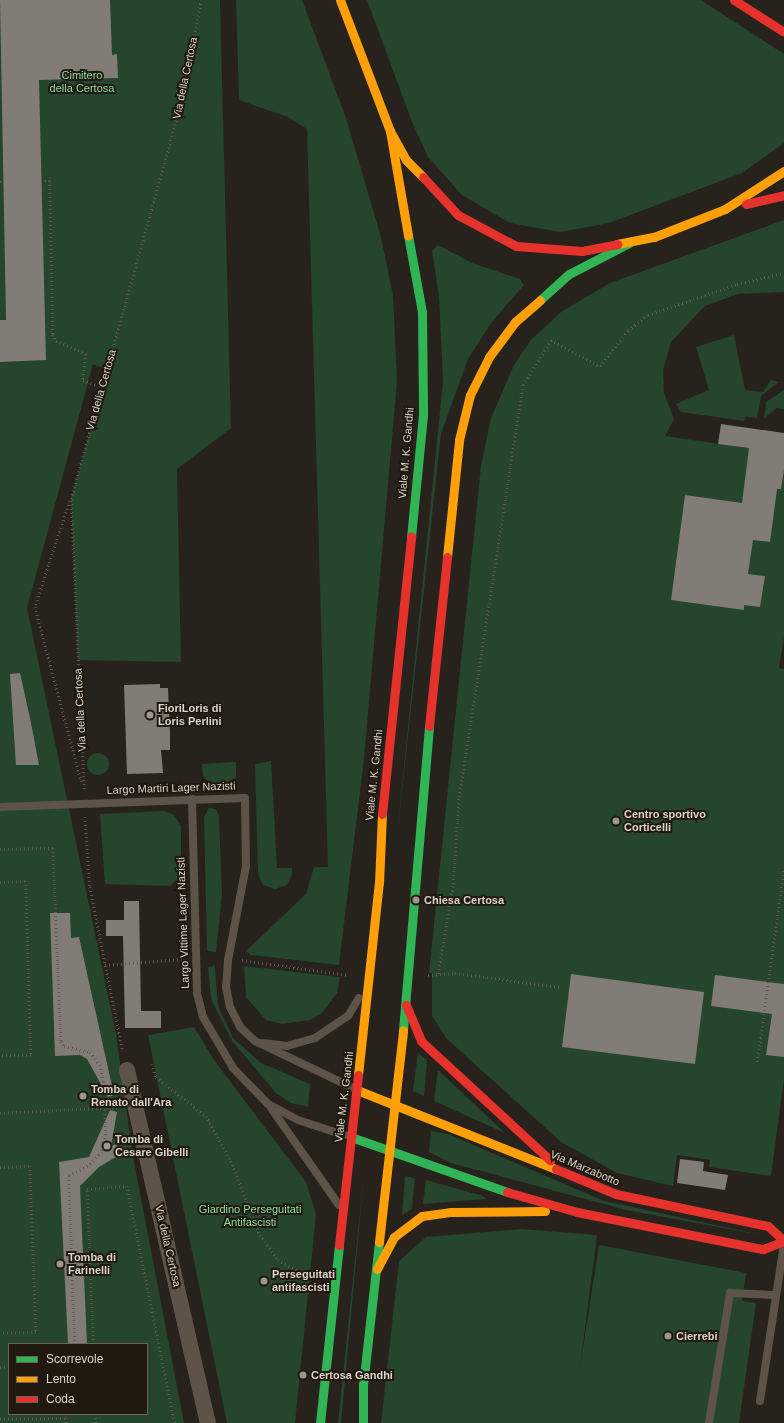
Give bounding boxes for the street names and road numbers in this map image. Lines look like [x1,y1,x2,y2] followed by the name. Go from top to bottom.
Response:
[170,36,200,120] street label: Via della Certosa
[83,348,119,432] street label: Via della Certosa
[395,407,417,499] street label: Viale M. K. Gandhi
[71,668,89,752] street label: Via della Certosa
[363,729,385,821] street label: Viale M. K. Gandhi
[106,779,236,797] street label: Largo Martiri Lager Nazisti
[174,857,192,989] street label: Largo Vittime Lager Nazisti
[332,1051,356,1143] street label: Viale M. K. Gandhi
[548,1148,622,1188] street label: Via Marzabotto
[152,1204,184,1288] street label: Via della Certosa

